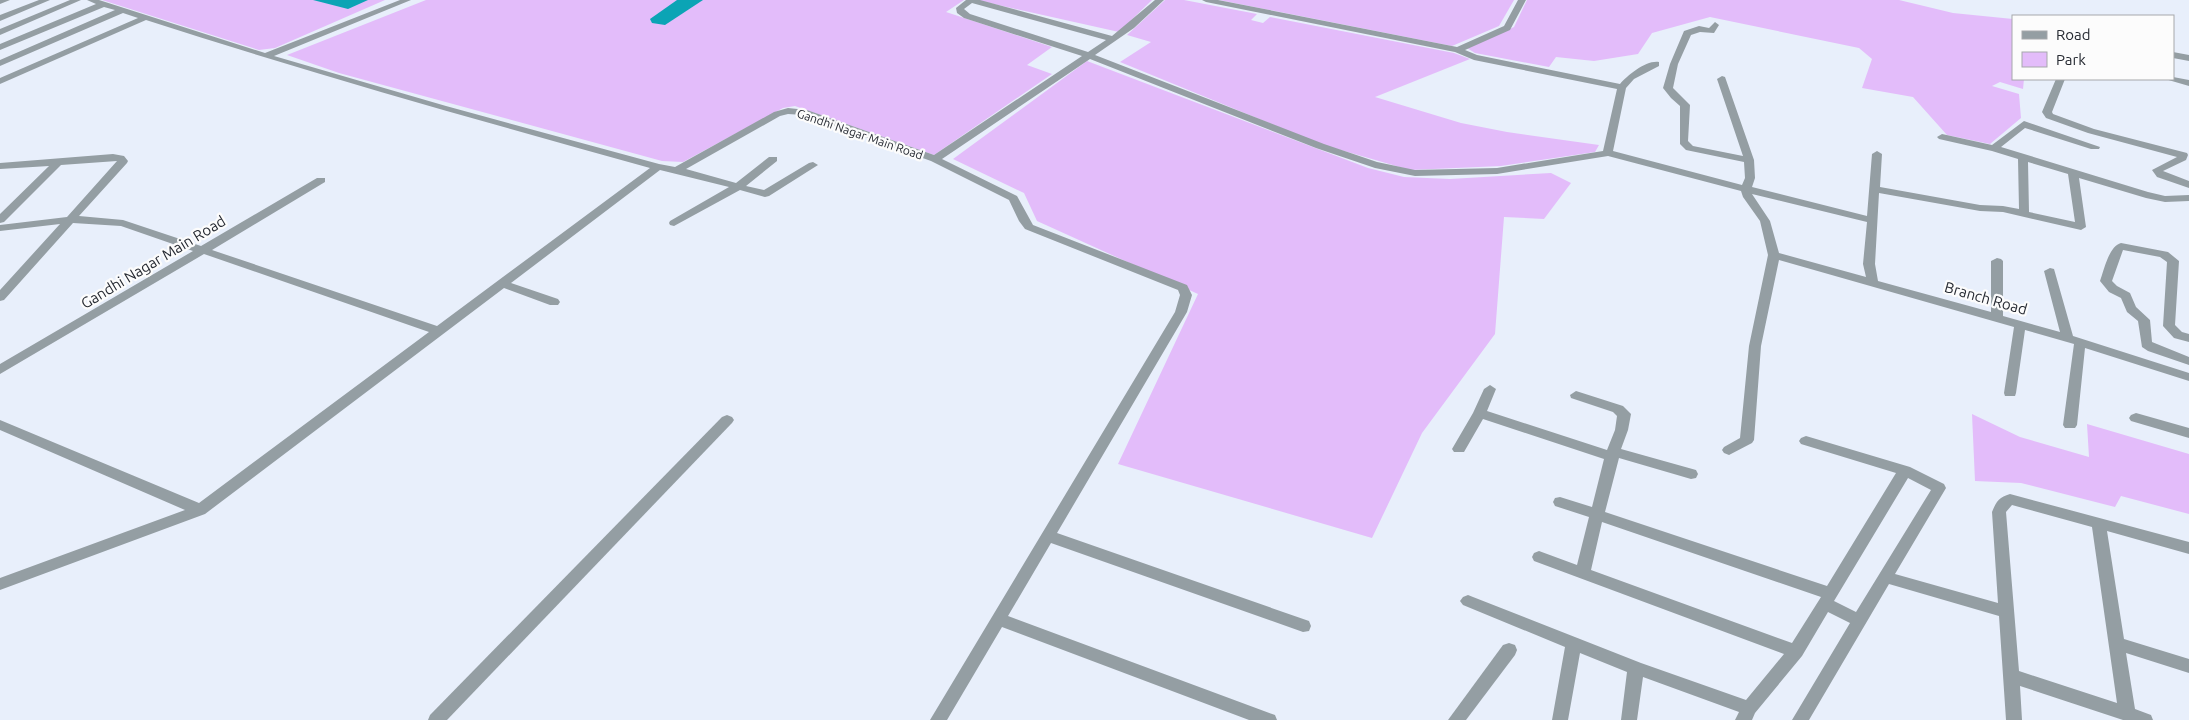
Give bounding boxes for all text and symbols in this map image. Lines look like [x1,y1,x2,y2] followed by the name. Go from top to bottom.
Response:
[2012,15,2174,80] legend
[2056,26,2091,43] text: Road
[2056,51,2086,68] text: Park
[795,106,925,162] street label: Gandhi Nagar Main Road
[78,212,228,312] street label: Gandhi Nagar Main Road
[1943,278,2029,318] street label: Branch Road

